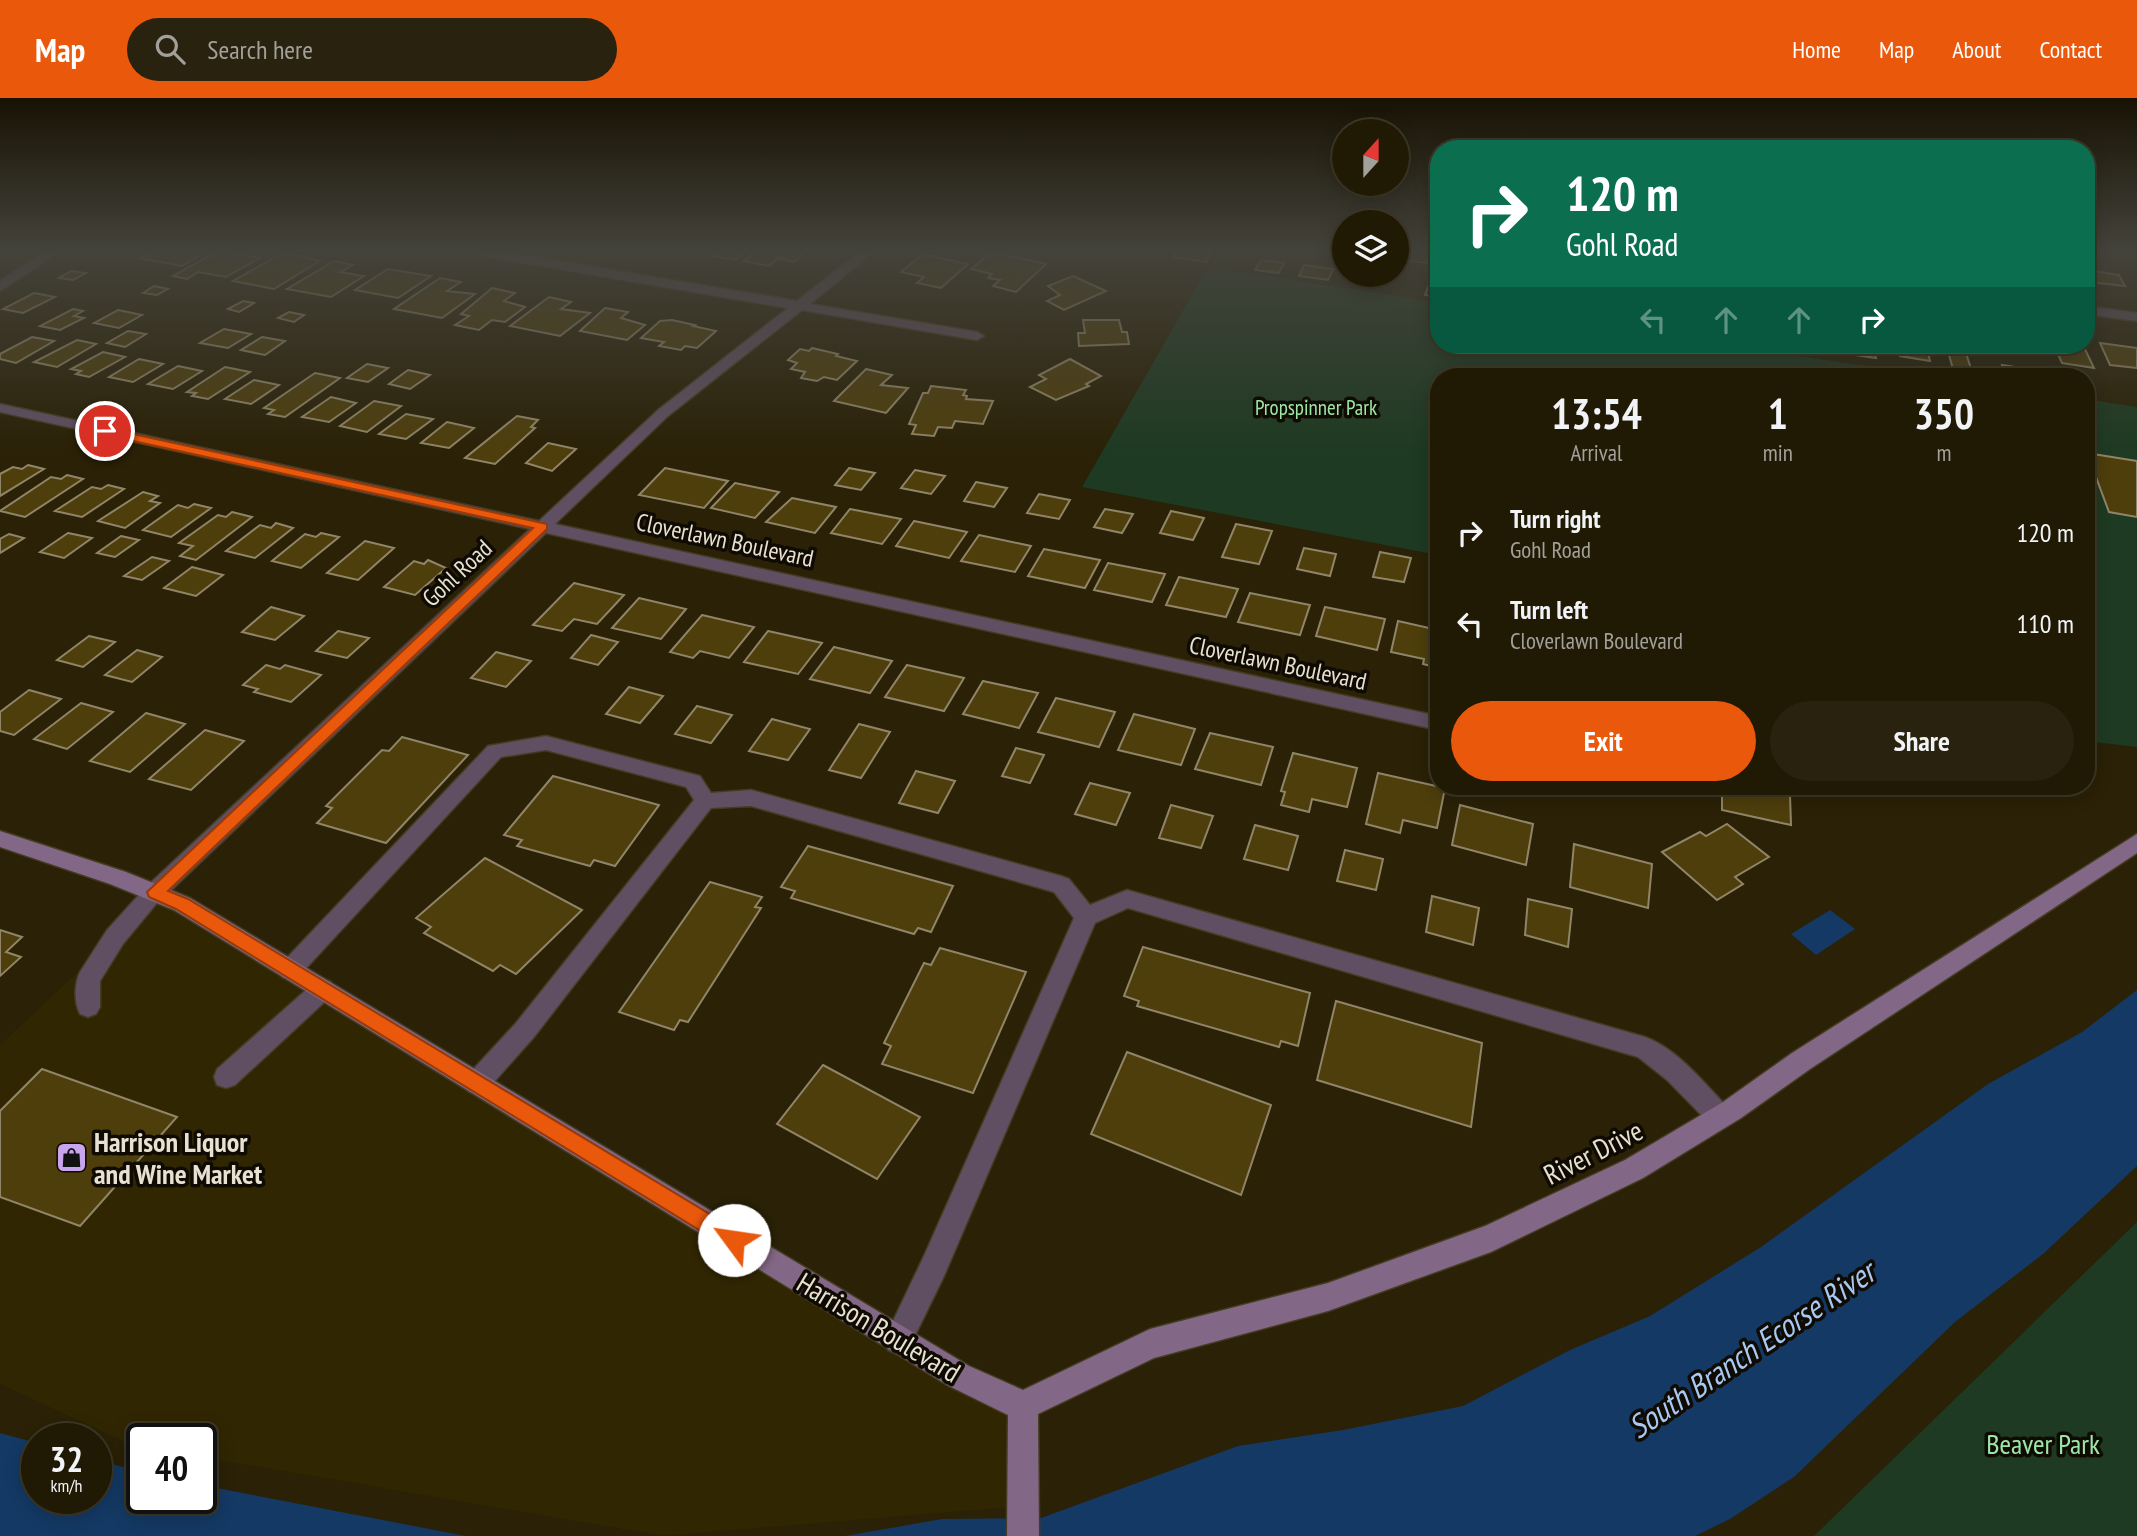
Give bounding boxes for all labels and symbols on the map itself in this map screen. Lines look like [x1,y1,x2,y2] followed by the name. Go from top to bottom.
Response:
[1332,119,1409,196] north arrow
[1255,394,1377,421] park label: Propspinner Park
[75,401,135,461] pin
[633,506,817,574] street label: Cloverlawn Boulevard
[416,533,498,613] street label: Gohl Road
[1186,629,1370,697] street label: Cloverlawn Boulevard
[1537,1111,1649,1193] street label: River Drive
[94,1123,262,1192] place label: Harrison Liquor and Wine Market
[54,1140,88,1174] shop icon: Harrison Liquor and Wine Market
[697,1203,771,1277] position arrow
[1620,1249,1886,1447] water label: South Branch Ecorse River
[790,1264,968,1390] street label: Harrison Boulevard
[126,1423,217,1514] speed limit sign: 40
[1986,1425,2100,1462] park label: Beaver Park

